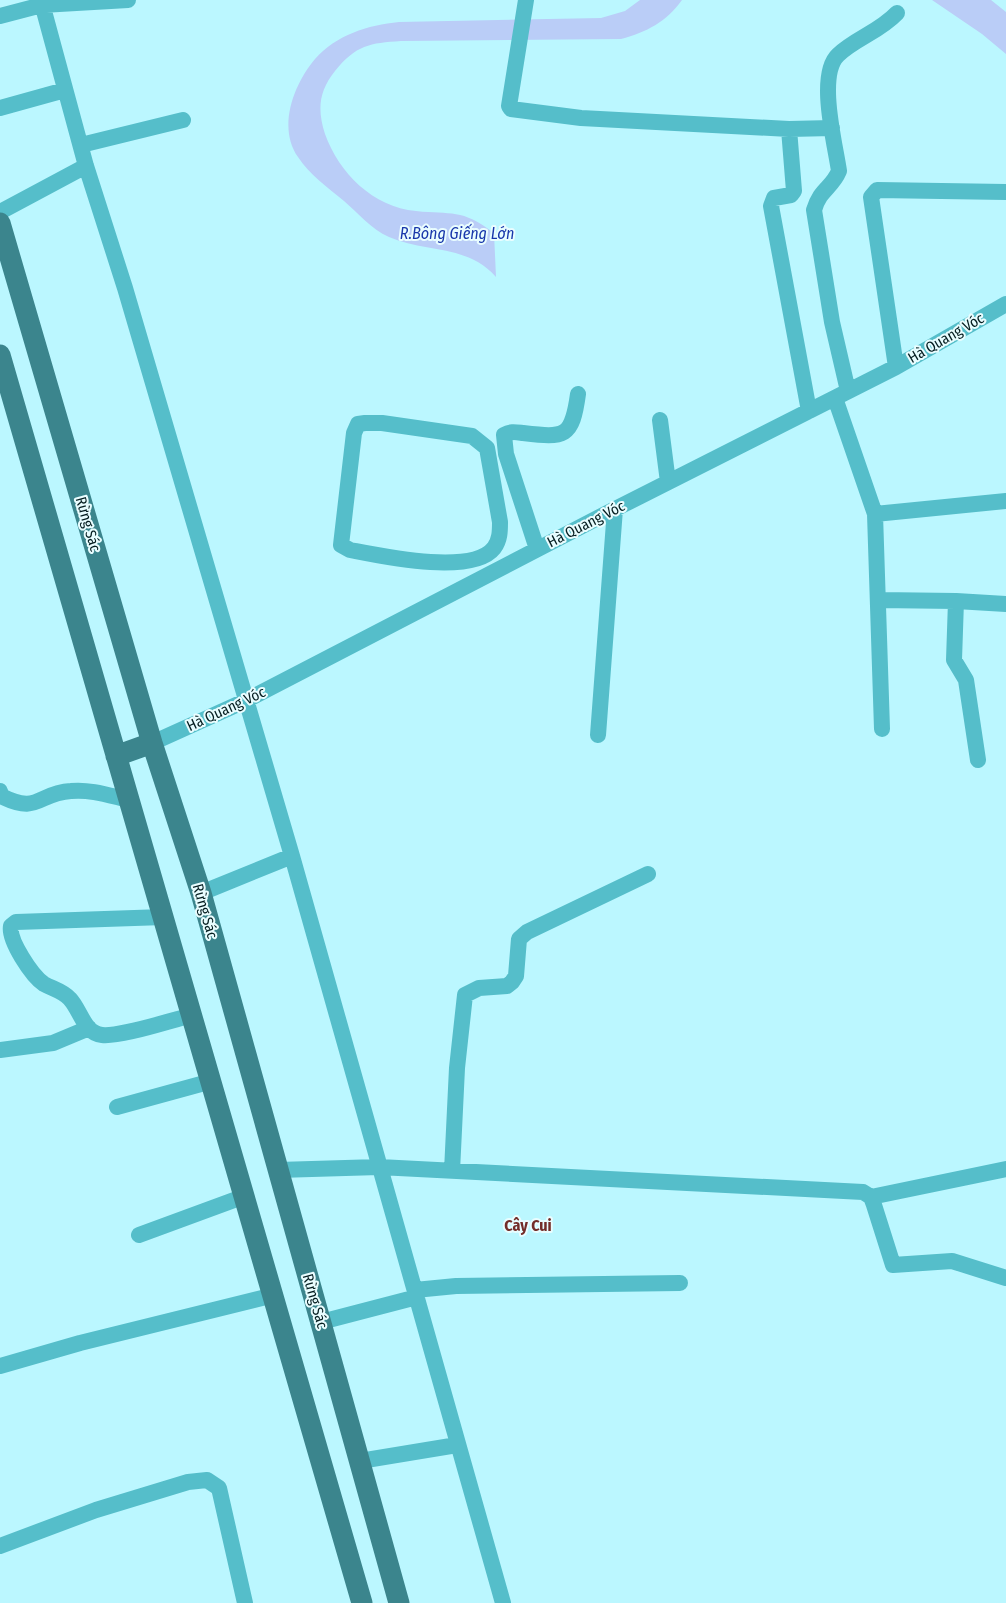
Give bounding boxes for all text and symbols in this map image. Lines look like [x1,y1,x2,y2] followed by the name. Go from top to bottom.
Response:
[400,223,514,243] water label: R.Bông Giếng Lớn
[905,309,988,367] street label: Hà Quang Vóc
[72,495,105,554] street label: Rừng Sác
[544,497,628,551] street label: Hà Quang Vóc
[184,683,269,735] street label: Hà Quang Vóc
[189,882,222,941] street label: Rừng Sác
[504,1216,552,1235] district label: Cây Cui
[299,1272,332,1331] street label: Rừng Sác

